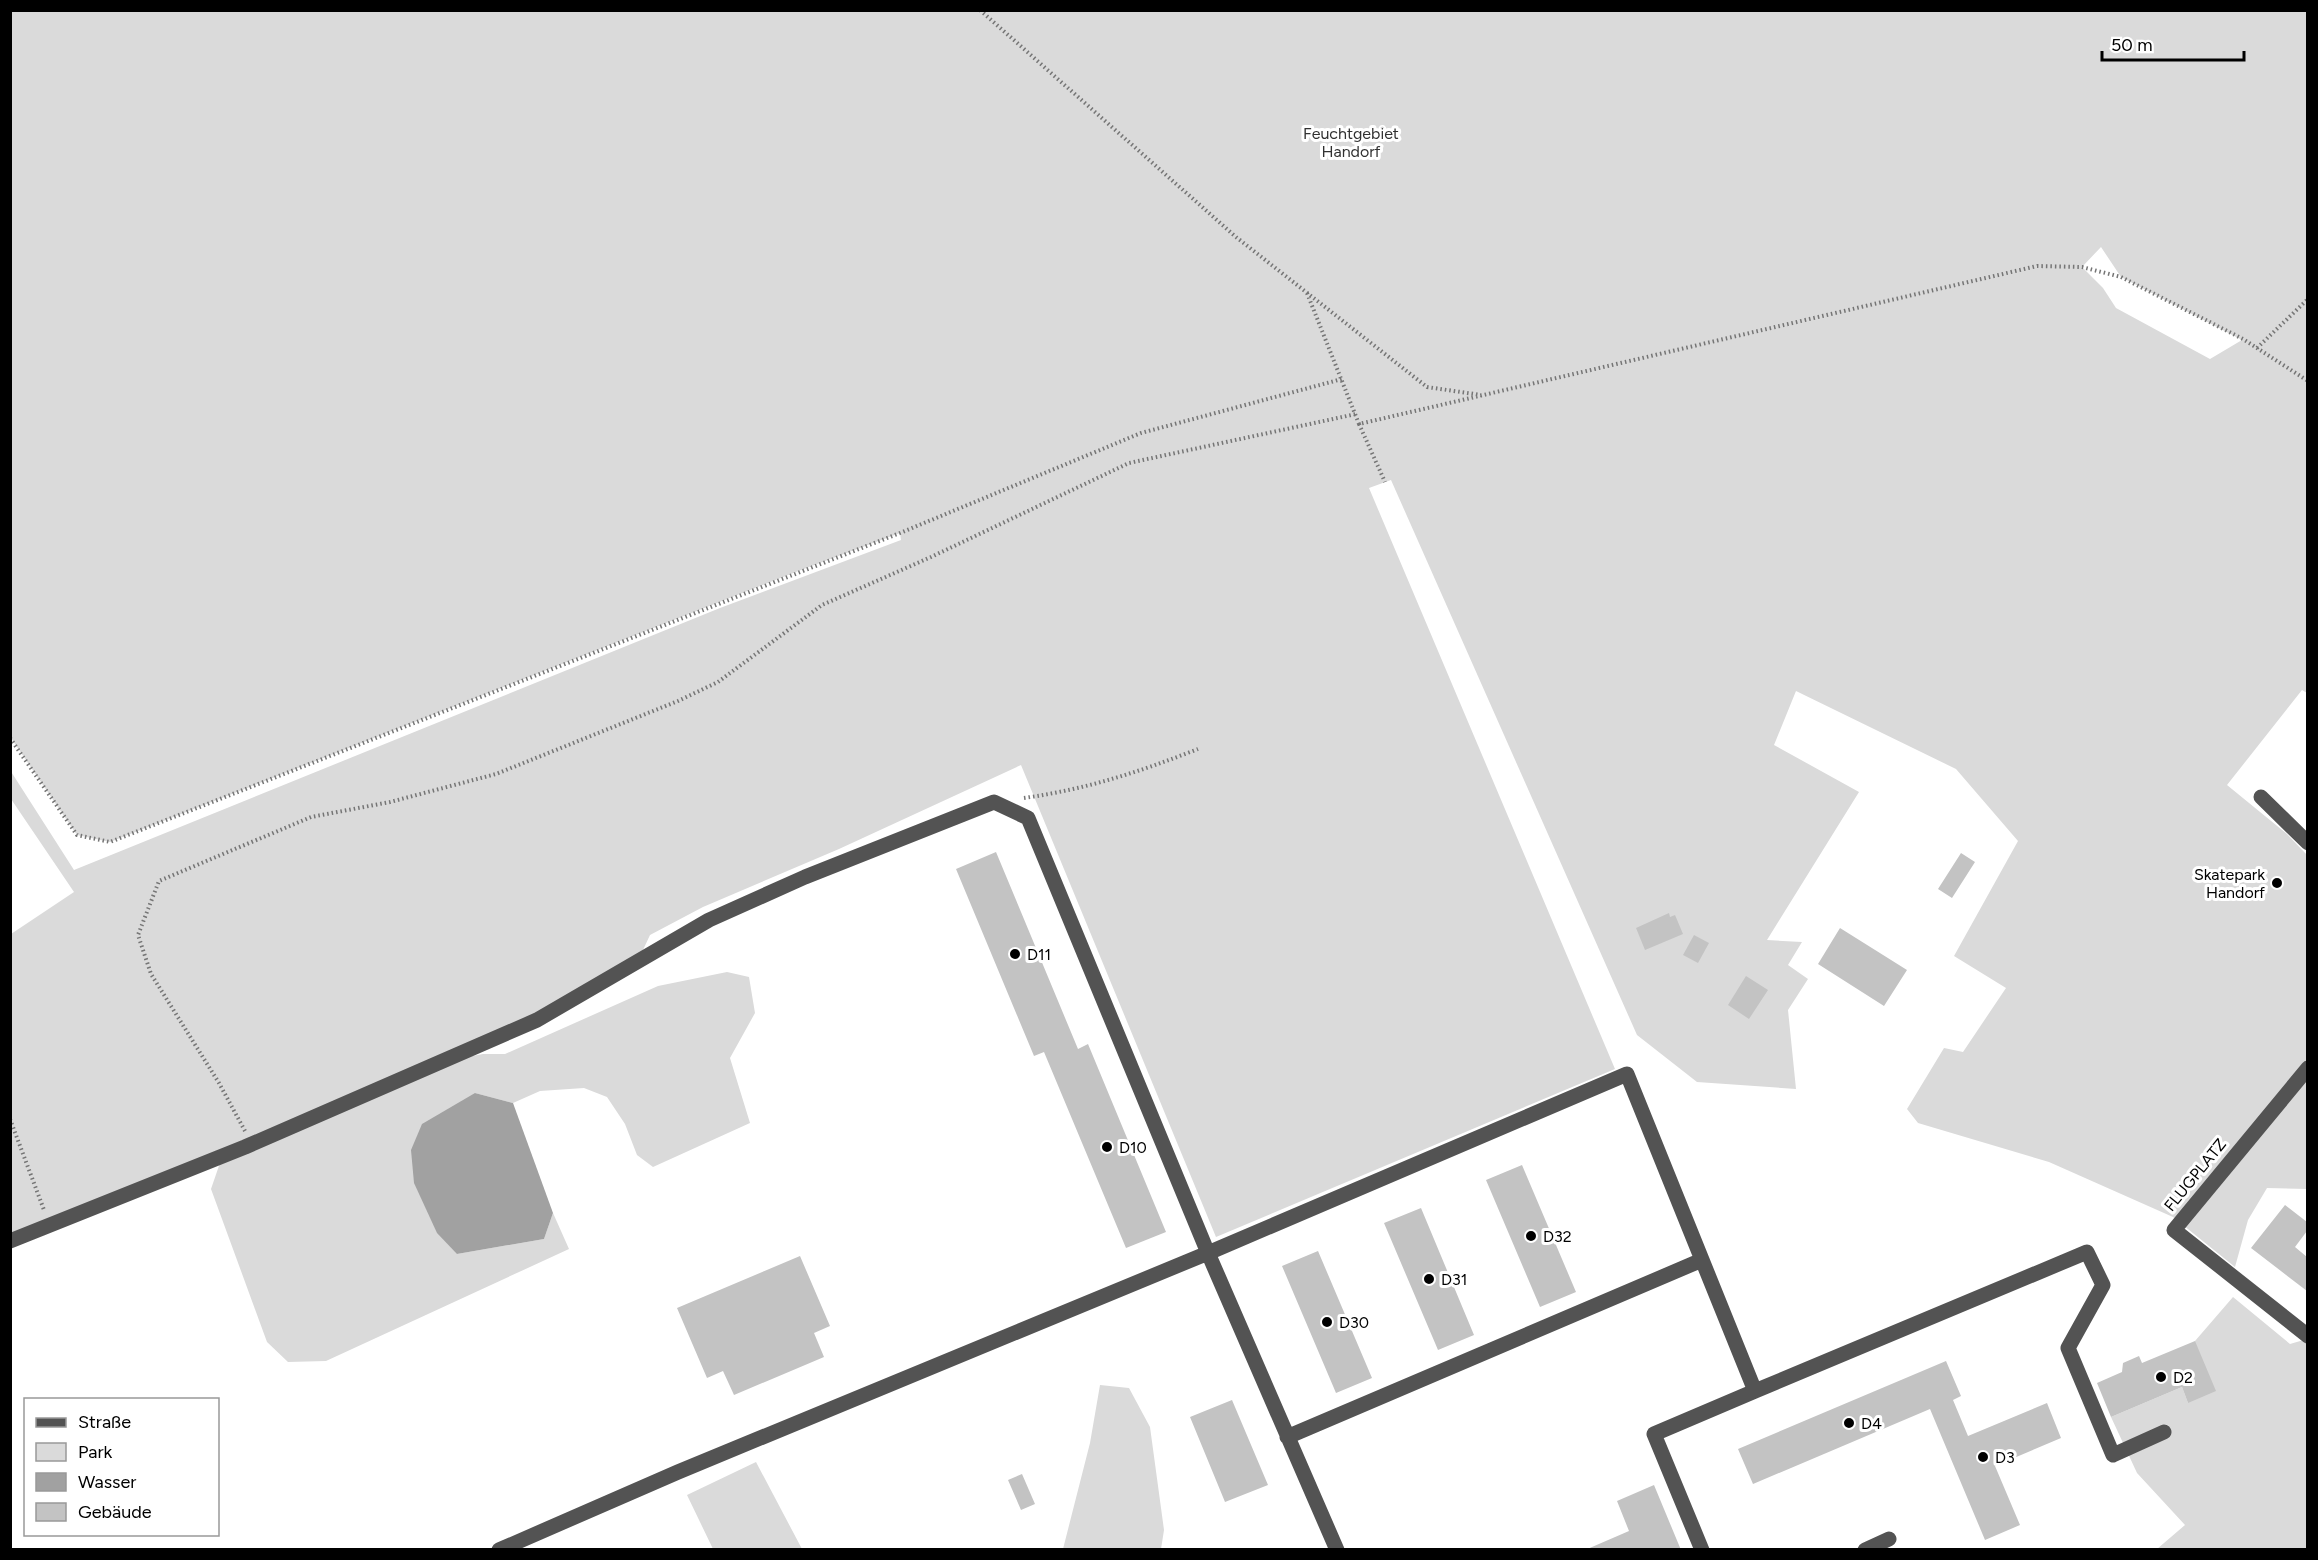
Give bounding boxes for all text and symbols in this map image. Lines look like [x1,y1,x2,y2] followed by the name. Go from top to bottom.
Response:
[2102,24,2244,62] scale bar
[2111,34,2153,56] text: 50 m
[1303,124,1399,161] park label: Feuchtgebiet Handorf
[2194,865,2265,902] place label: Skatepark Handorf
[2270,876,2284,890] marker: Skatepark Handorf
[1027,945,1051,964] place label: D11
[1008,947,1022,961] marker: D11
[2160,1135,2230,1215] street label: FLUGPLATZ
[1119,1138,1147,1157] place label: D10
[1100,1140,1114,1154] marker: D10
[1543,1227,1572,1246] place label: D32
[1524,1229,1538,1243] marker: D32
[1441,1270,1467,1289] place label: D31
[1422,1272,1436,1286] marker: D31
[1339,1313,1369,1332] place label: D30
[1320,1315,1334,1329] marker: D30
[2173,1368,2193,1387] place label: D2
[2154,1370,2168,1384] marker: D2
[24,1398,219,1536] legend
[78,1411,131,1433] text: Straße
[1861,1414,1882,1433] place label: D4
[1842,1416,1856,1430] marker: D4
[78,1441,113,1463] text: Park
[1995,1448,2015,1467] place label: D3
[1976,1450,1990,1464] marker: D3
[78,1471,136,1493] text: Wasser
[78,1501,152,1523] text: Gebäude

